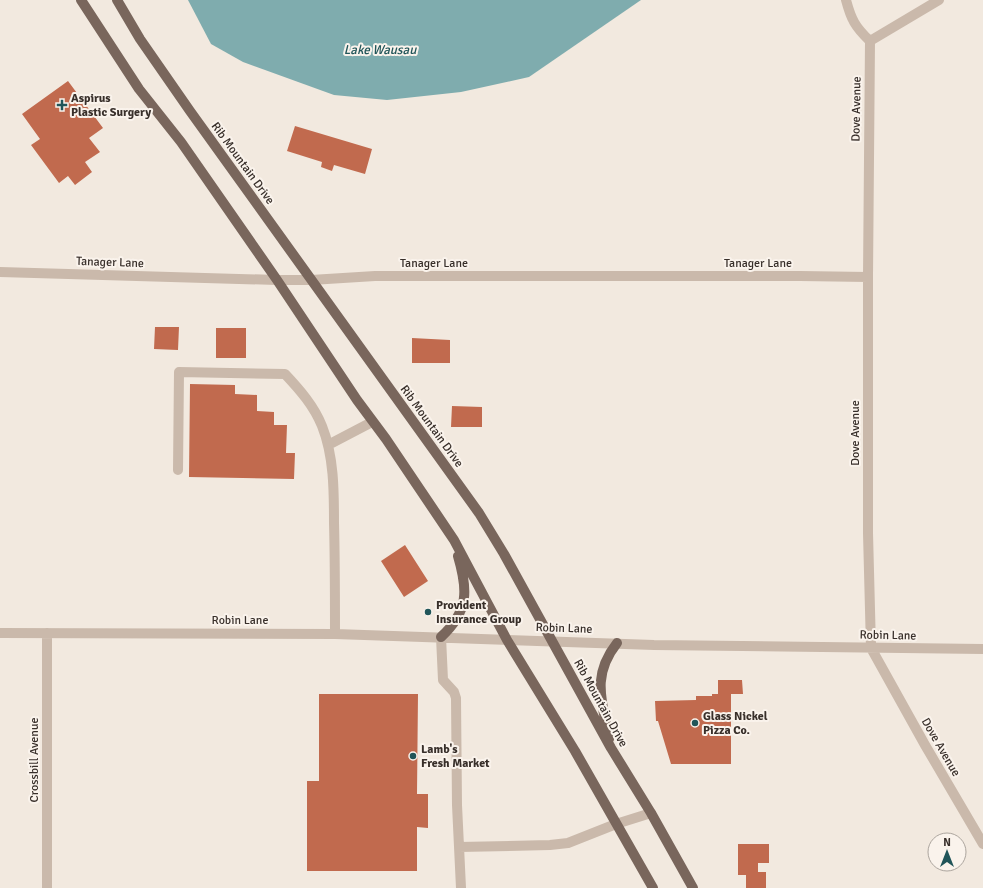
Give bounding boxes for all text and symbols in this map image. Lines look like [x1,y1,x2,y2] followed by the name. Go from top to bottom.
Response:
[344,42,417,58] water label: Lake Wausau
[848,76,865,142] street label: Dove Avenue
[71,91,151,120] place label: Aspirus Plastic Surgery
[56,99,68,111] marker: Aspirus Plastic Surgery
[208,119,277,207] street label: Rib Mountain Drive
[76,254,144,271] street label: Tanager Lane
[400,256,468,271] street label: Tanager Lane
[724,256,792,271] street label: Tanager Lane
[397,382,466,470] street label: Rib Mountain Drive
[848,400,863,466] street label: Dove Avenue
[436,598,522,627] place label: Provident Insurance Group
[423,607,433,617] marker: Provident Insurance Group
[212,613,268,628] street label: Robin Lane
[535,620,593,637] street label: Robin Lane
[859,628,917,643] street label: Robin Lane
[570,657,631,750] street label: Rib Mountain Drive
[703,709,768,738] place label: Glass Nickel Pizza Co.
[918,715,963,779] street label: Dove Avenue
[27,718,42,802] street label: Crossbill Avenue
[690,718,700,728] marker: Glass Nickel Pizza Co.
[421,742,490,771] place label: Lamb's Fresh Market
[408,751,418,761] marker: Lamb's Fresh Market
[927,832,967,872] north arrow
[943,836,951,849] text: N

